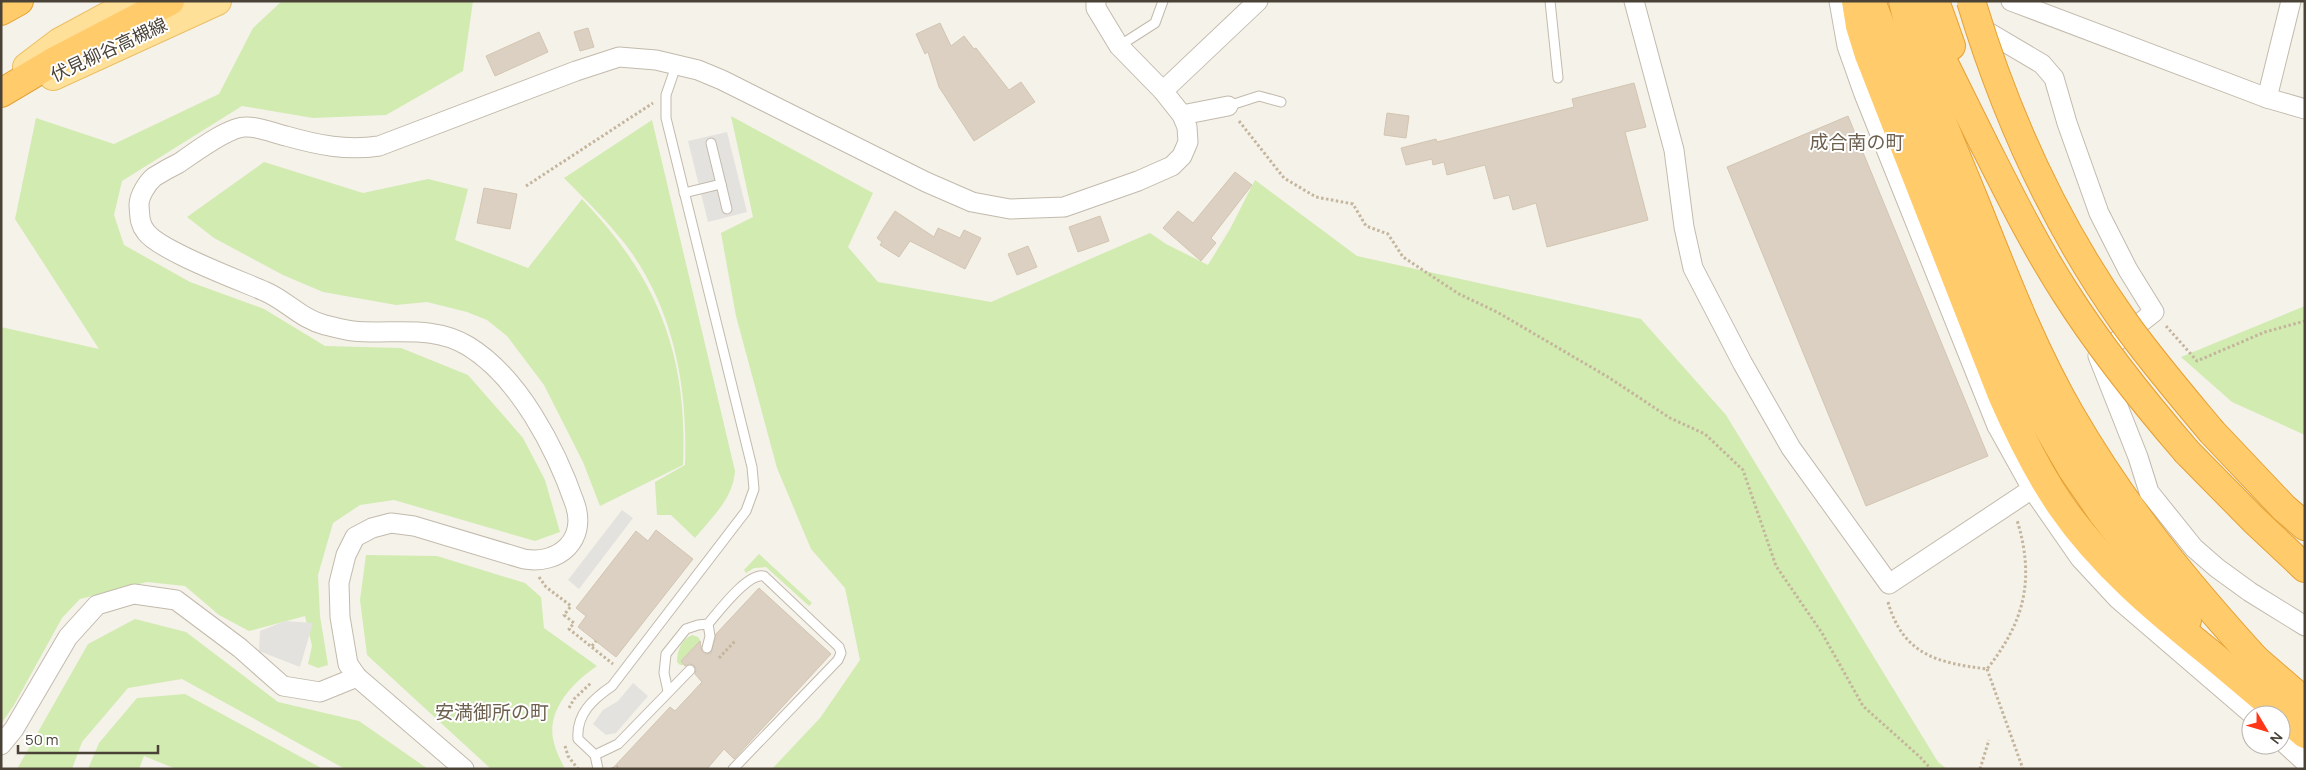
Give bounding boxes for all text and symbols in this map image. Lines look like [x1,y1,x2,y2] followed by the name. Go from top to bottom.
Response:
[46,12,171,87] street label: 伏見柳谷高槻線
[1809,129,1905,155] district label: 成合南の町
[435,699,549,725] district label: 安満御所の町
[2241,705,2291,755] north arrow
[18,722,158,754] scale bar
[2266,728,2287,748] text: N
[25,729,59,750] text: 50 m

